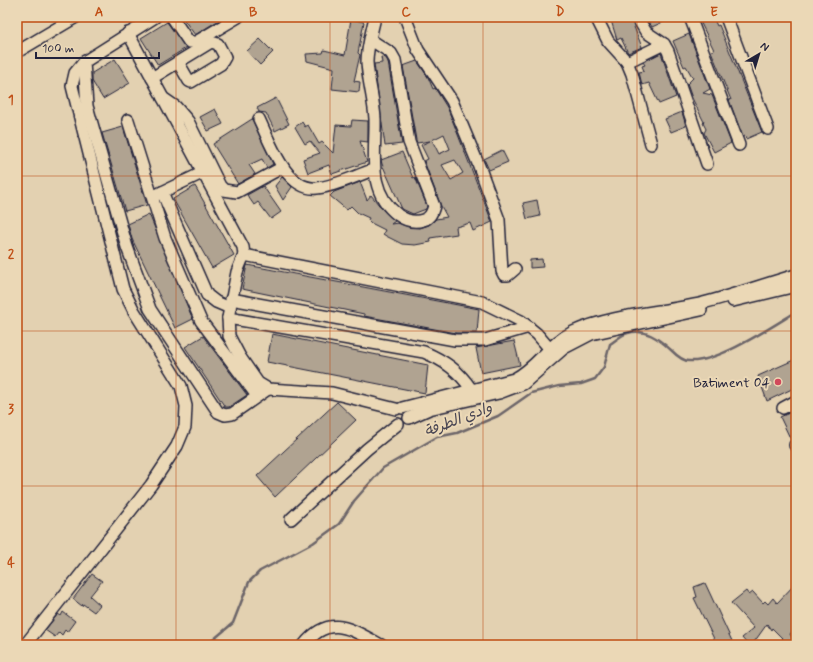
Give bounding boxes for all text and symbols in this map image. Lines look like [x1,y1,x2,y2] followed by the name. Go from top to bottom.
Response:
[95,4,103,21] text: A
[249,4,258,21] text: B
[401,4,411,21] text: C
[556,4,565,21] text: D
[710,4,718,21] text: E
[36,34,159,60] scale bar
[739,34,779,74] north arrow
[757,39,772,55] text: N
[42,41,74,57] text: 100 m
[8,92,14,109] text: 1
[8,246,15,263] text: 2
[693,374,770,392] place label: Batiment 04
[773,377,783,387] marker: Batiment 04
[422,398,495,442] water label: وادي الطرفة
[8,401,14,418] text: 3
[7,555,15,572] text: 4

